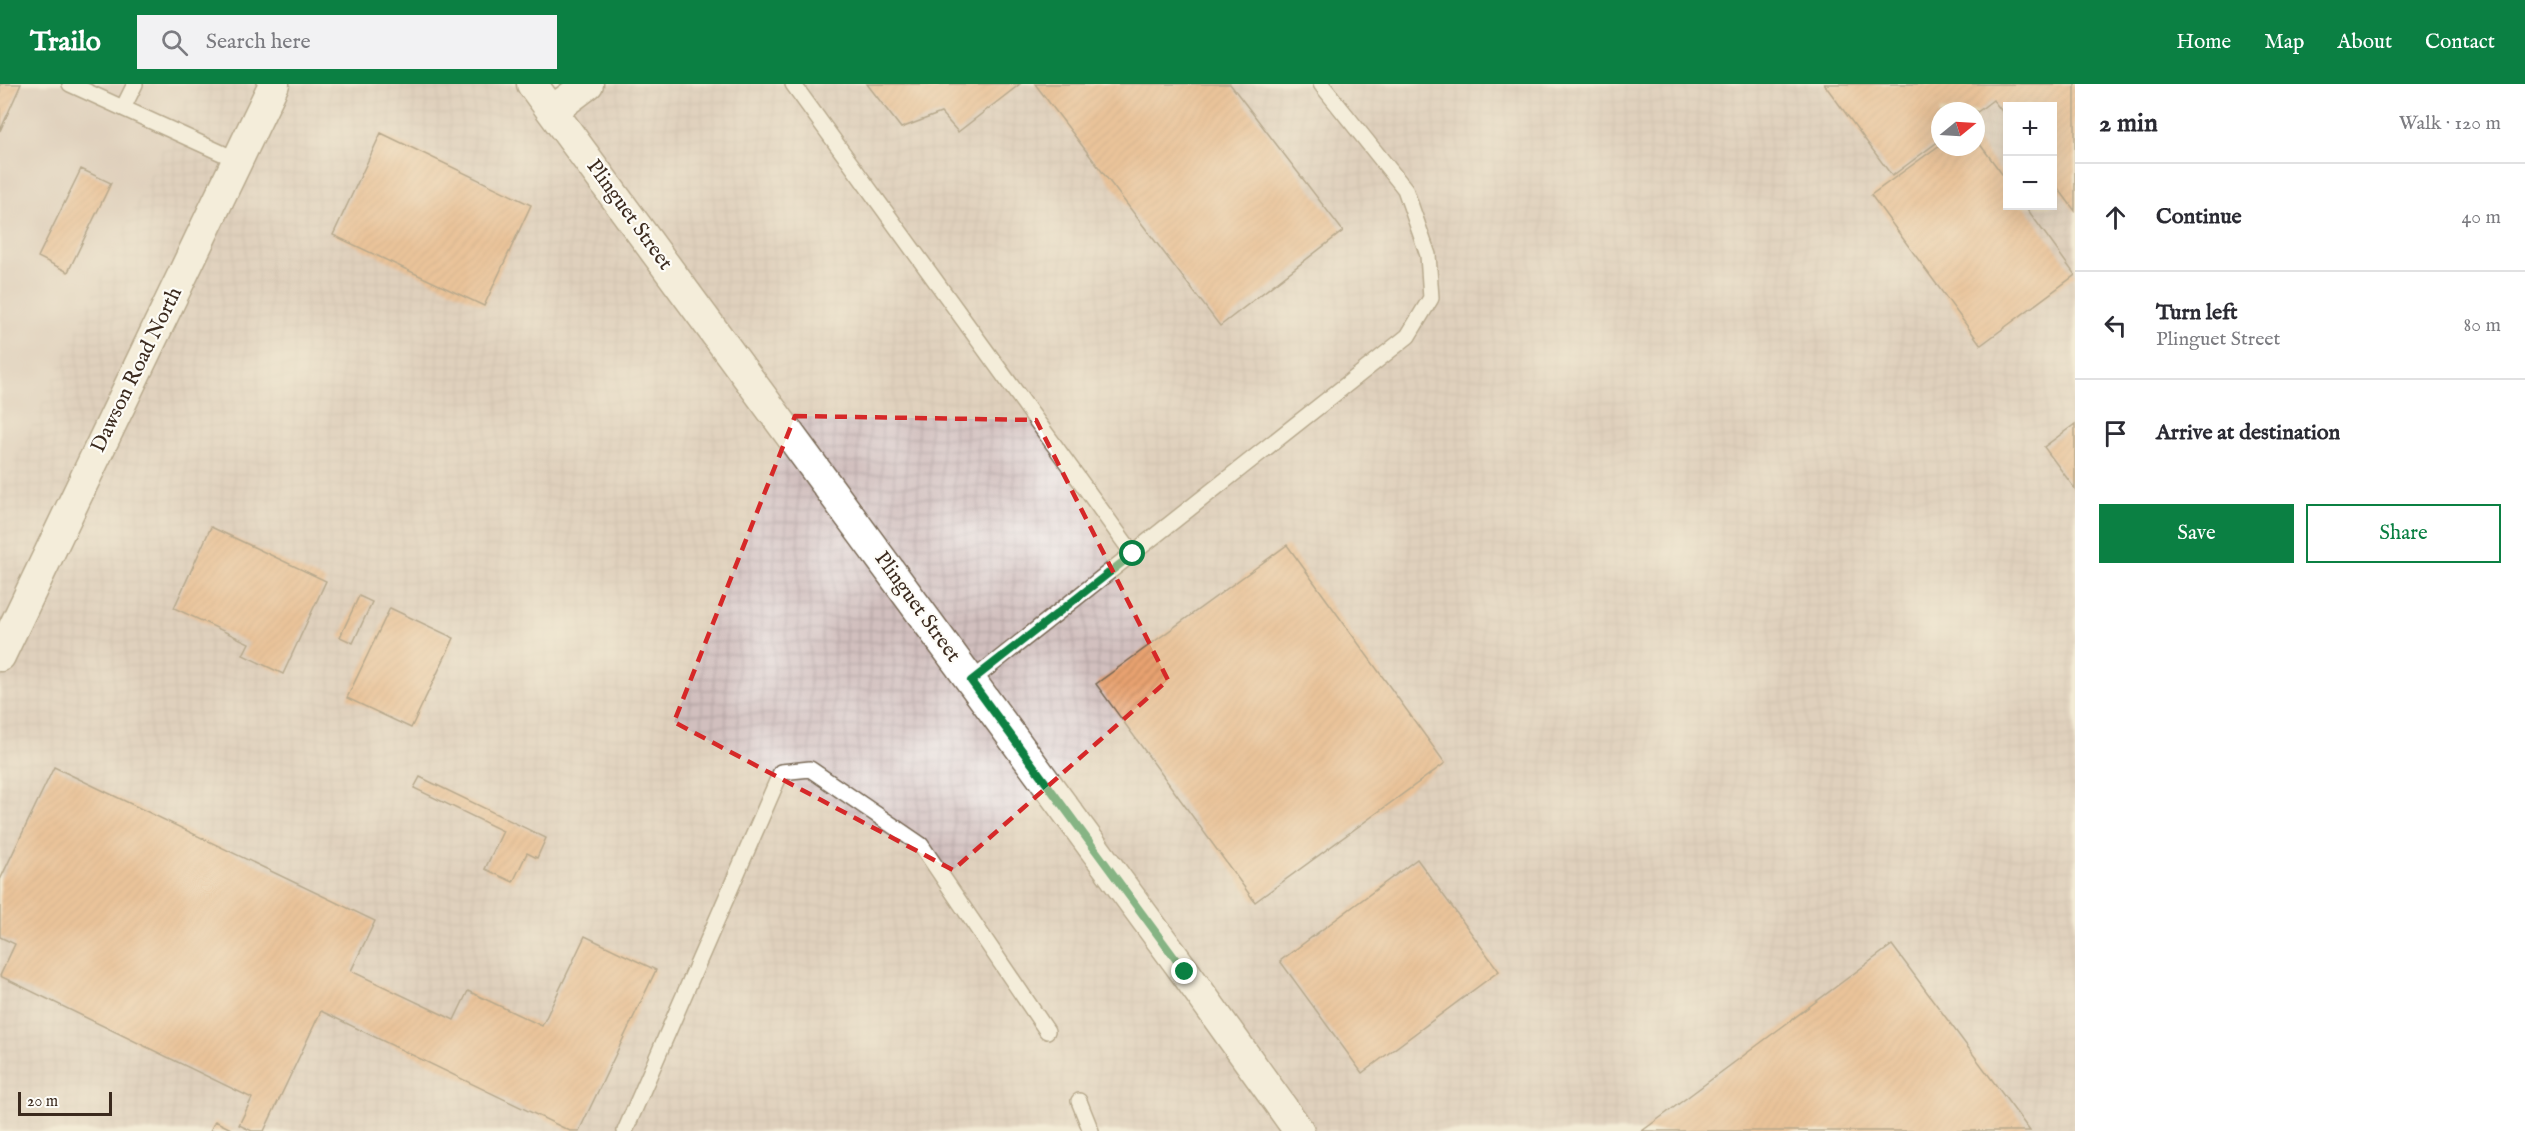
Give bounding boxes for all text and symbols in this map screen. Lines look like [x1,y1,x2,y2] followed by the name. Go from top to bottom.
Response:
[137,15,557,69] search box
[30,25,101,60] text: Trailo
[158,26,191,59] icon: search
[206,28,311,56] text: Search here
[2176,29,2231,56] text: Home
[2264,29,2304,56] text: Map
[2337,29,2392,56] text: About
[2425,29,2495,56] text: Contact
[1931,102,1985,156] north arrow
[2003,102,2057,210] map controls
[2003,102,2057,156] button: +
[2099,107,2158,140] text: 2 min
[2399,111,2501,136] text: Walk · 120 m
[580,154,678,276] street label: Plinguet Street
[2003,156,2057,210] button: −
[2099,201,2132,234] icon: ahead
[2156,203,2242,231] text: Continue
[2462,205,2501,230] text: 40 m
[85,283,189,457] street label: Dawson Road North
[2156,299,2238,327] text: Turn left
[2099,309,2132,342] icon: left
[2464,313,2501,338] text: 80 m
[2156,327,2280,352] text: Plinguet Street
[2099,417,2132,450] icon: arrive
[2156,419,2340,447] text: Arrive at destination
[2099,504,2294,563] button: Save
[2306,504,2501,563] button: Share
[1119,540,1145,566] route start
[868,546,966,668] street label: Plinguet Street
[1171,958,1197,984] route end
[18,1089,112,1116] scale bar
[27,1092,58,1112] text: 20 m

